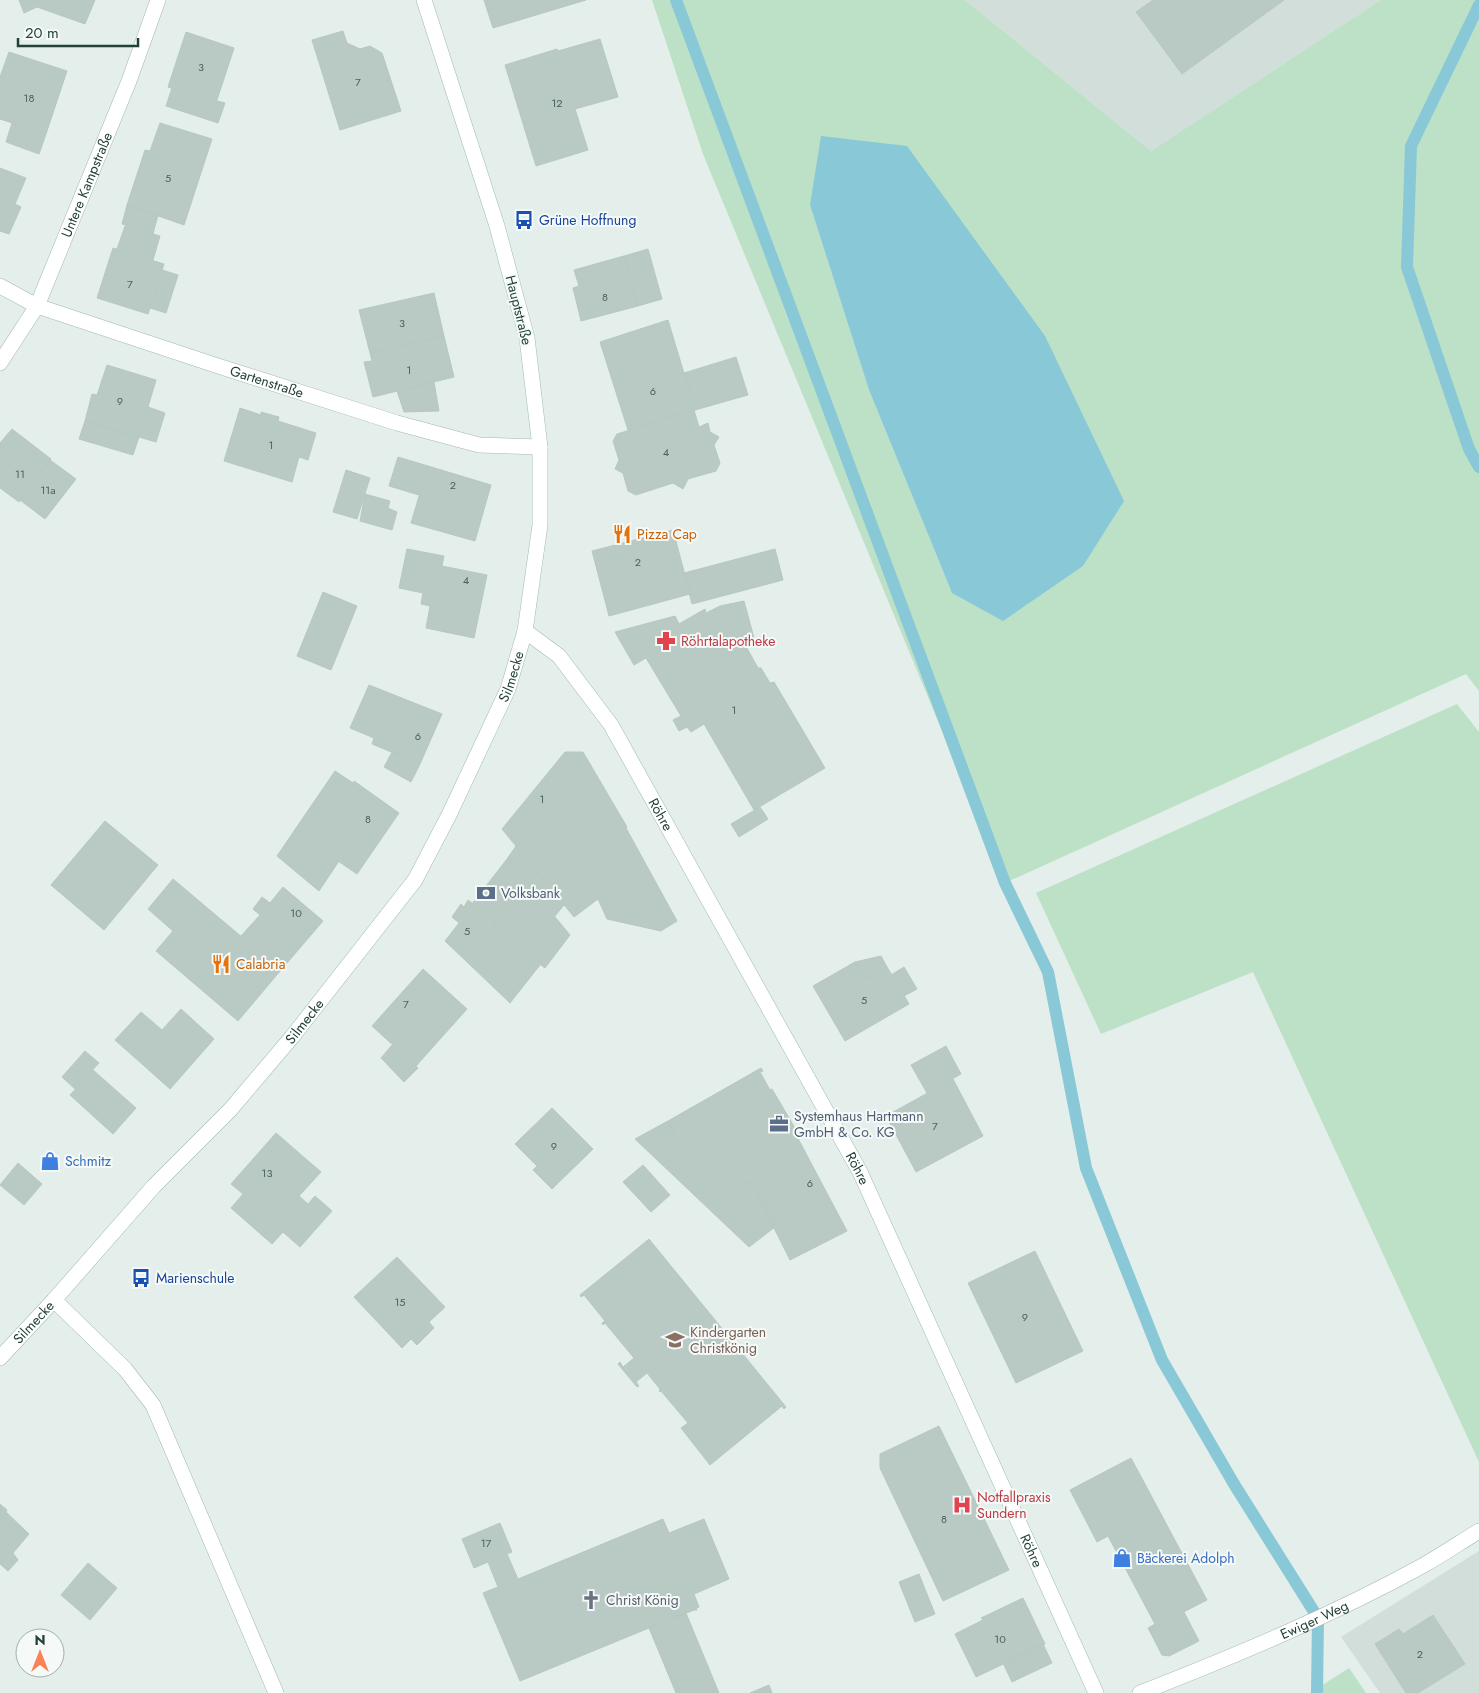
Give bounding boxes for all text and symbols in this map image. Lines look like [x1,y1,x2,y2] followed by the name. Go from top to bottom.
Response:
[18,15,138,47] scale bar
[25,22,59,44] text: 20 m
[198,59,204,75] house number: 3
[355,74,361,90] house number: 7
[24,90,34,106] house number: 18
[551,95,563,111] house number: 12
[56,129,117,240] street label: Untere Kampstraße
[165,170,171,186] house number: 5
[513,209,535,231] bus stop icon: Grüne Hoffnung
[539,210,636,230] place label: Grüne Hoffnung
[501,273,537,347] street label: Hauptstraße
[127,276,133,292] house number: 7
[602,289,608,305] house number: 8
[399,315,405,331] house number: 3
[228,360,306,403] street label: Gartenstraße
[407,362,411,378] house number: 1
[650,383,656,399] house number: 6
[117,393,123,409] house number: 9
[269,437,273,453] house number: 1
[663,444,670,460] house number: 4
[15,466,25,482] house number: 11
[450,477,456,493] house number: 2
[40,482,56,498] house number: 11a
[611,523,633,545] restaurant icon: Pizza Cap
[637,524,697,544] place label: Pizza Cap
[635,554,641,570] house number: 2
[463,572,470,588] house number: 4
[655,630,677,652] pharmacy icon: Röhrtalapotheke
[681,631,775,651] place label: Röhrtalapotheke
[493,649,529,705] street label: Silmecke
[732,702,736,718] house number: 1
[415,728,421,744] house number: 6
[540,791,544,807] house number: 1
[644,794,678,834] street label: Röhre
[365,811,371,827] house number: 8
[475,882,497,904] bank icon: Volksbank
[501,883,561,903] place label: Volksbank
[290,905,302,921] house number: 10
[464,923,470,939] house number: 5
[210,953,232,975] restaurant icon: Calabria
[236,954,285,974] place label: Calabria
[861,992,867,1008] house number: 5
[280,995,328,1048] street label: Silmecke
[403,996,409,1012] house number: 7
[794,1106,924,1142] place label: Systemhaus Hartmann GmbH & Co. KG
[768,1113,790,1135] office icon: Systemhaus Hartmann GmbH & Co. KG
[932,1118,938,1134] house number: 7
[551,1138,557,1154] house number: 9
[841,1148,874,1188] street label: Röhre
[39,1150,61,1172] shop icon: Schmitz
[65,1151,112,1171] place label: Schmitz
[262,1165,272,1181] house number: 13
[807,1175,813,1191] house number: 6
[130,1267,152,1289] bus stop icon: Marienschule
[156,1268,235,1288] place label: Marienschule
[394,1294,406,1310] house number: 15
[8,1296,59,1348] street label: Silmecke
[1022,1309,1028,1325] house number: 9
[690,1322,766,1358] place label: Kindergarten Christkönig
[664,1329,686,1351] school or university icon: Kindergarten Christkönig
[977,1487,1051,1523] place label: Notfallpraxis Sundern
[951,1494,973,1516] hospital icon: Notfallpraxis Sundern
[941,1511,947,1527] house number: 8
[1015,1531,1048,1571] street label: Röhre
[481,1535,492,1551] house number: 17
[1111,1547,1133,1569] shop icon: Bäckerei Adolph
[1137,1548,1235,1568] place label: Bäckerei Adolph
[580,1589,602,1611] church icon: Christ König
[606,1590,679,1610] place label: Christ König
[1277,1595,1352,1644] street label: Ewiger Weg
[15,1628,65,1678] north arrow
[34,1630,46,1650] text: N
[994,1631,1006,1647] house number: 10
[1417,1646,1423,1662] house number: 2

